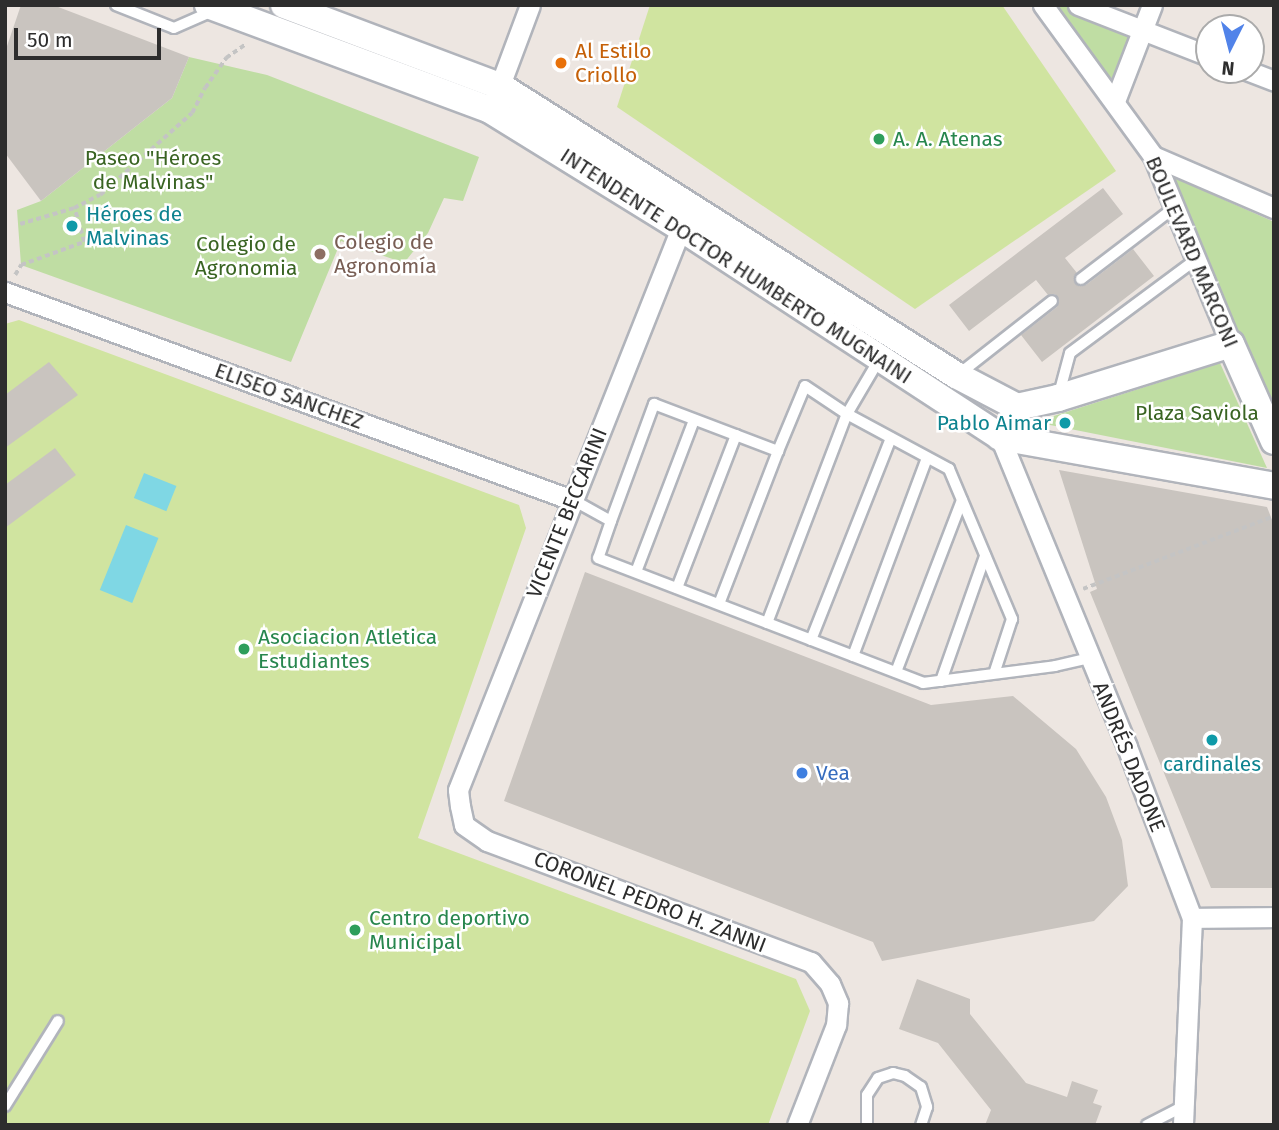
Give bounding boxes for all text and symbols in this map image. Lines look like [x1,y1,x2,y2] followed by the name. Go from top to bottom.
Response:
[18,14,164,58] scale bar
[1195,14,1265,84] north arrow
[27,27,73,53] text: 50 m
[575,38,652,88] place label: Al Estilo Criollo
[553,55,569,71] marker: Al Estilo Criollo
[1220,56,1235,80] text: N
[893,126,1003,152] place label: A. A. Atenas
[871,131,887,147] marker: A. A. Atenas
[556,143,916,389] street label: INTENDENTE DOCTOR HUMBERTO MUGNAINI
[85,145,221,195] park label: Paseo "Héroes de Malvinas"
[1140,153,1244,351] street label: BOULEVARD MARCONI
[86,201,182,251] place label: Héroes de Malvinas
[64,218,80,234] marker: Héroes de Malvinas
[334,229,437,279] place label: Colegio de Agronomía
[195,231,297,281] park label: Colegio de Agronomia
[312,246,328,262] marker: Colegio de Agronomía
[211,357,367,435] street label: ELISEO SANCHEZ
[1135,400,1259,426] park label: Plaza Saviola
[937,410,1051,436] place label: Pablo Aimar
[1057,415,1073,431] marker: Pablo Aimar
[521,424,613,602] street label: VICENTE BECCARINI
[258,624,437,674] place label: Asociacion Atletica Estudiantes
[236,641,252,657] marker: Asociacion Atletica Estudiantes
[1087,678,1171,836] street label: ANDRÉS DADONE
[1204,732,1220,748] marker: cardinales
[1163,751,1261,777] place label: cardinales
[816,760,850,786] place label: Vea
[794,765,810,781] marker: Vea
[530,846,770,958] street label: CORONEL PEDRO H. ZANNI
[369,905,530,955] place label: Centro deportivo Municipal
[347,922,363,938] marker: Centro deportivo Municipal

